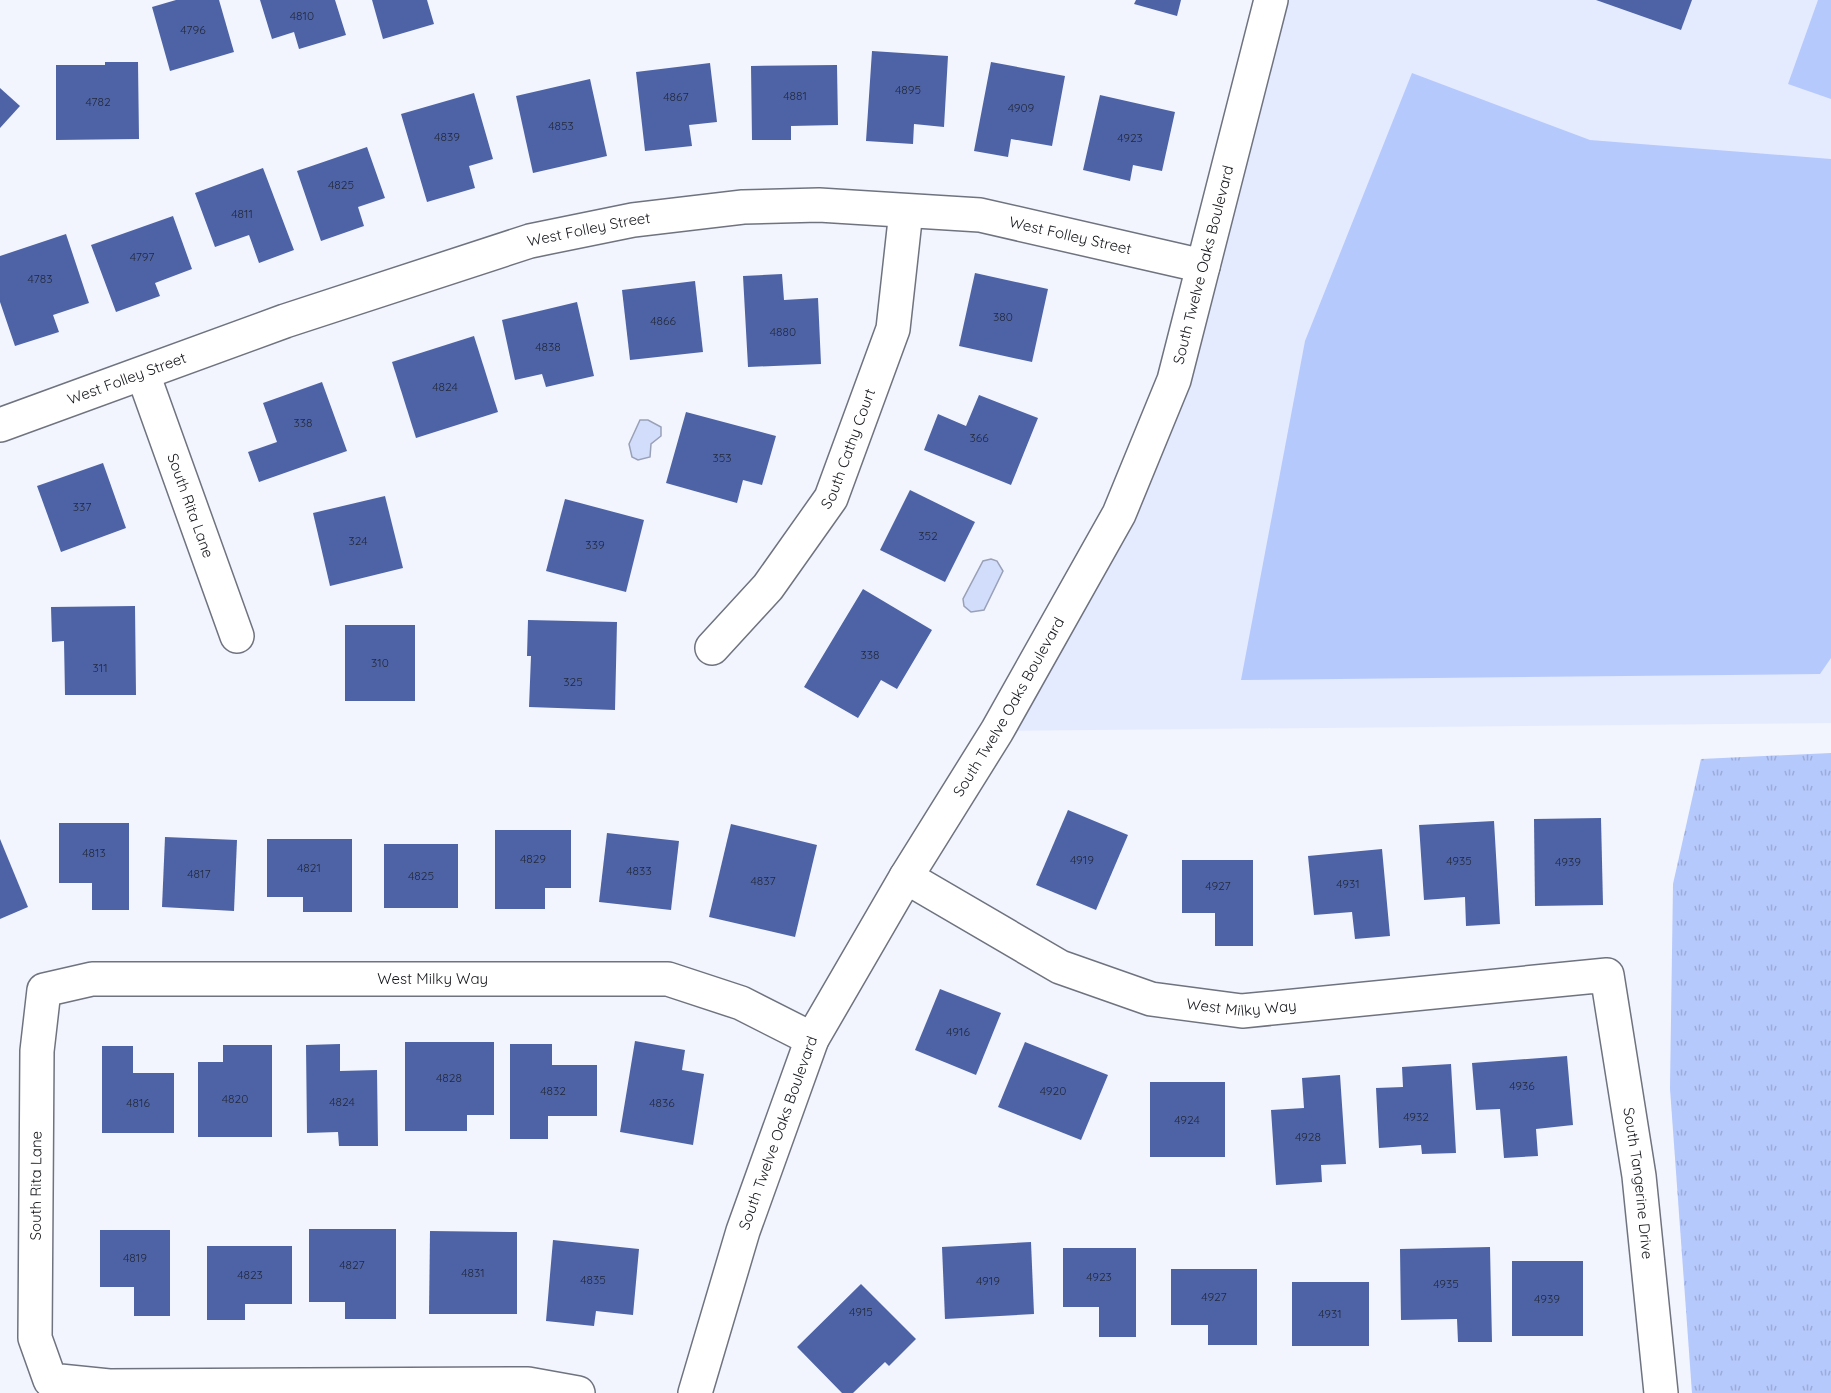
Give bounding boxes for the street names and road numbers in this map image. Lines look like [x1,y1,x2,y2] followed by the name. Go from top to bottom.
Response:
[1168,163,1237,366] street label: South Twelve Oaks Boulevard
[525,208,651,250] street label: West Folley Street
[1007,212,1134,258] street label: West Folley Street
[65,348,189,409] street label: West Folley Street
[816,386,879,513] street label: South Cathy Court
[163,451,218,560] street label: South Rita Lane
[948,614,1068,800] street label: South Twelve Oaks Boulevard
[377,969,488,988] street label: West Milky Way
[1185,994,1297,1020] street label: West Milky Way
[734,1033,821,1232] street label: South Twelve Oaks Boulevard
[1619,1106,1657,1260] street label: South Tangerine Drive
[26,1131,45,1241] street label: South Rita Lane

